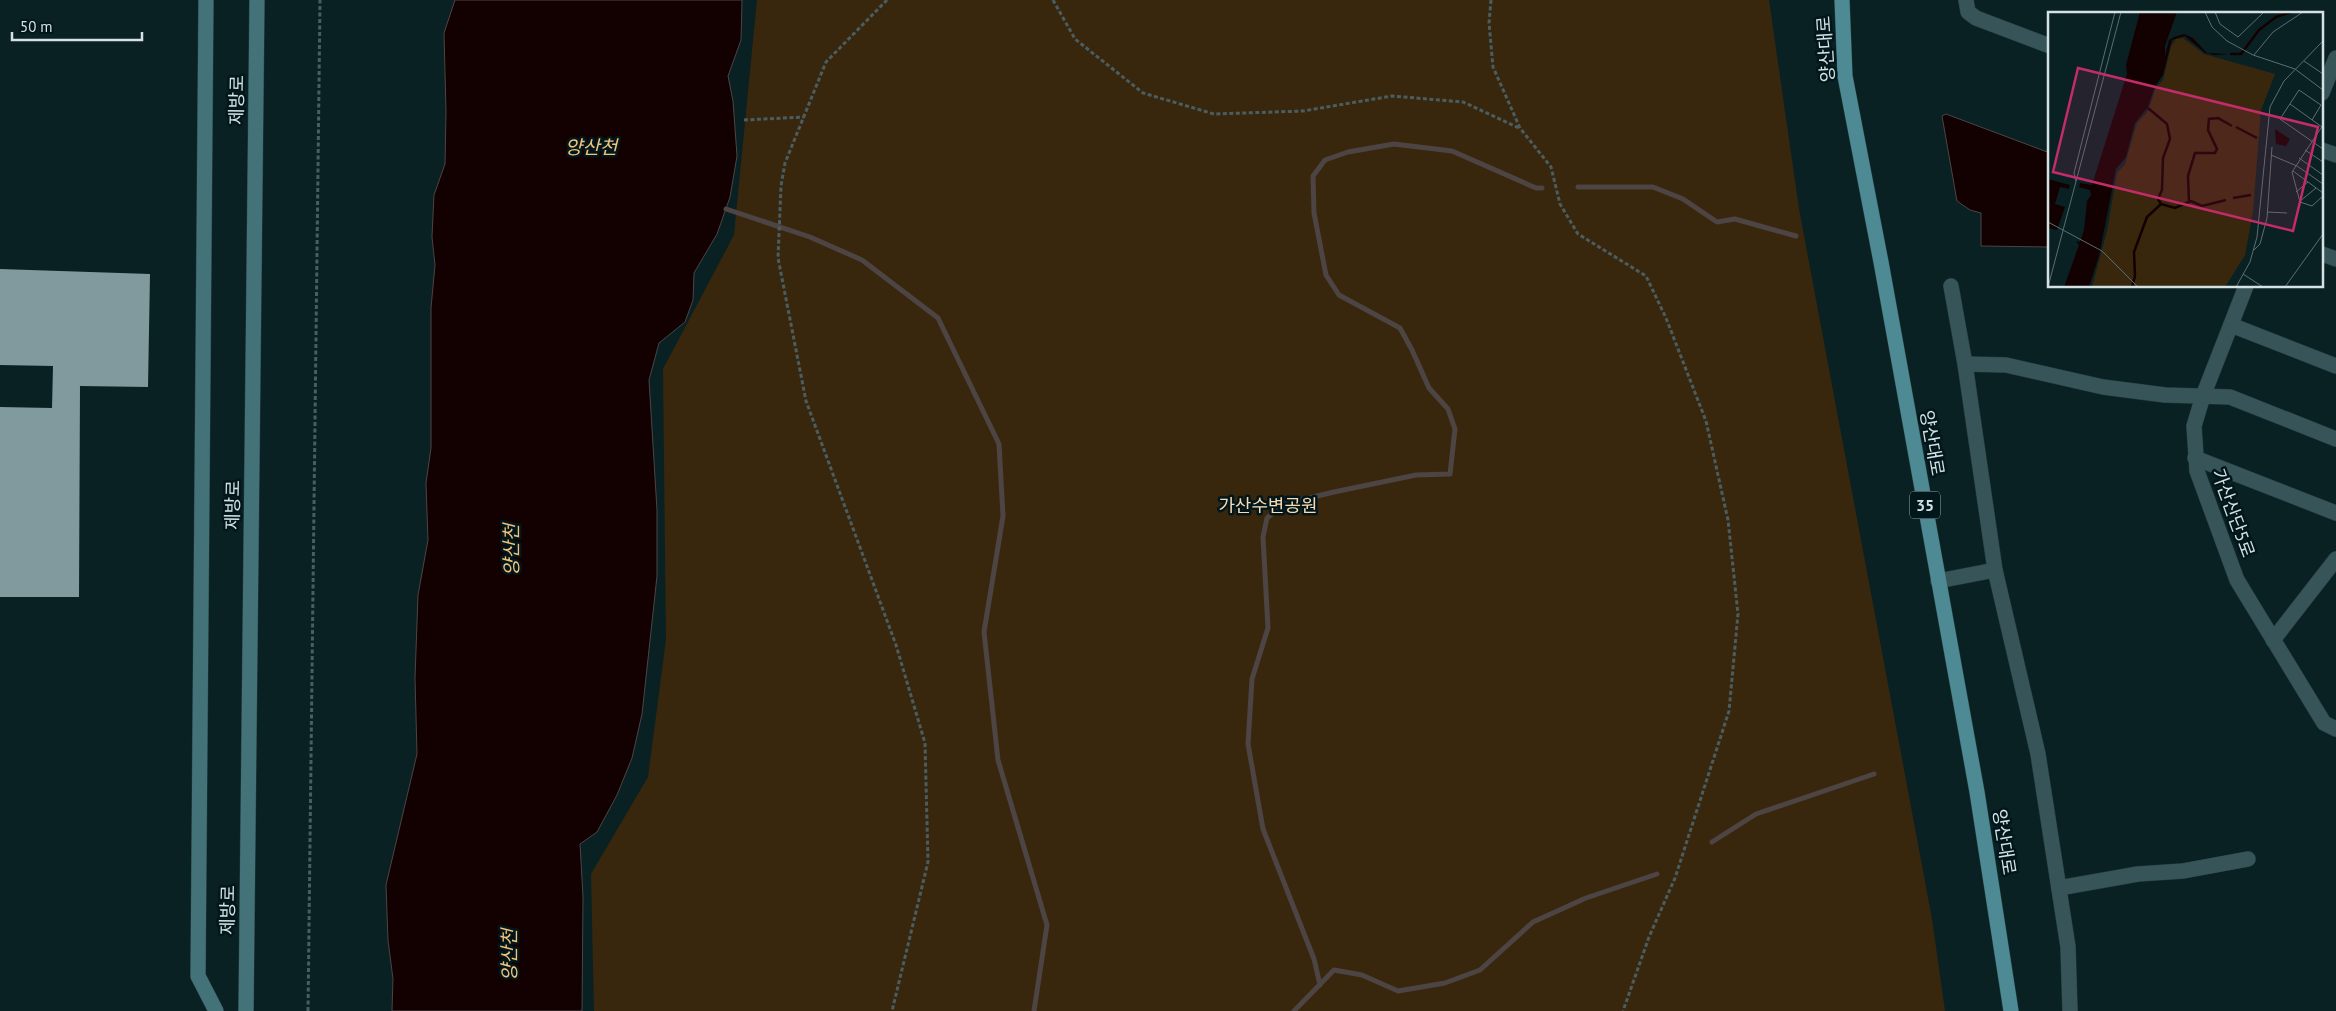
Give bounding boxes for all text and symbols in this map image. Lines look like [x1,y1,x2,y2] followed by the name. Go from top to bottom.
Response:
[12,10,142,42] scale bar
[2048,12,2324,288] inset map
[1812,15,1839,83] street label: 양산대로
[20,17,53,36] text: 50 m
[225,75,248,125] street label: 제방로
[565,135,619,159] water label: 양산천
[1915,408,1950,478] street label: 양산대로
[2207,465,2260,560] street label: 가산산단5로
[221,480,244,530] street label: 제방로
[1910,492,1940,518] road number: 35
[1218,494,1318,517] park label: 가산수변공원
[499,522,523,576] water label: 양산천
[1988,807,2021,876] street label: 양산대로
[216,885,239,935] street label: 제방로
[497,927,521,981] water label: 양산천

